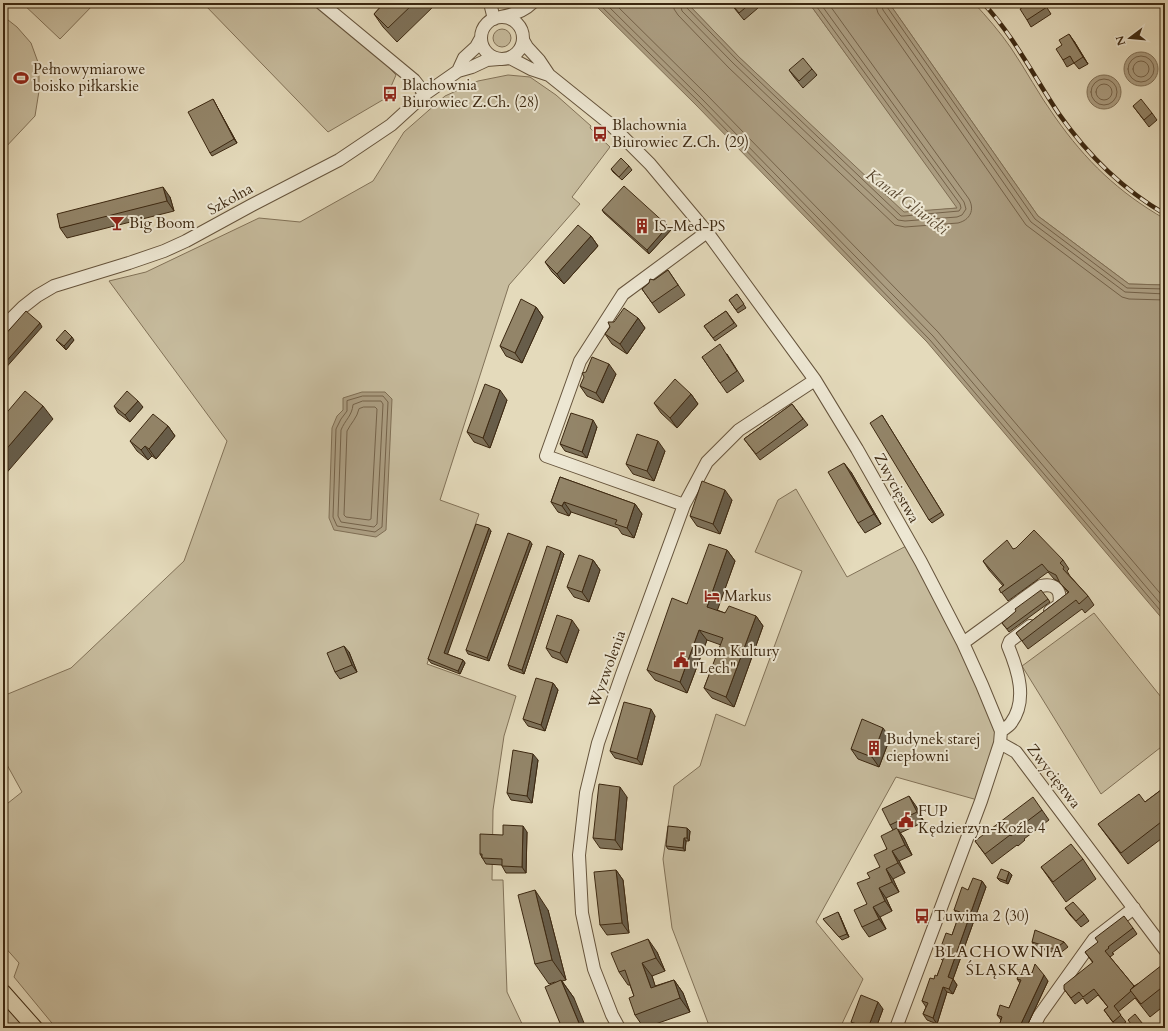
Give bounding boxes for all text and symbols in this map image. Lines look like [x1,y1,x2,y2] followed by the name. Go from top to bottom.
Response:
[1110,18,1150,58] north arrow
[1112,34,1129,47] text: N
[33,59,145,96] place label: Pełnowymiarowe boisko piłkarskie
[12,69,30,87] sports icon: Pełnowymiarowe boisko piłkarskie
[402,75,539,112] place label: Blachownia Biurowiec Z.Ch. (28)
[381,85,399,103] bus stop icon: Blachownia Biurowiec Z.Ch. (28)
[612,115,749,152] place label: Blachownia Biurowiec Z.Ch. (29)
[591,125,609,143] bus stop icon: Blachownia Biurowiec Z.Ch. (29)
[861,164,953,240] water label: Kanał Gliwicki
[204,178,257,220] street label: Szkolna
[129,213,195,233] place label: Big Boom
[108,214,126,232] bar icon: Big Boom
[654,216,725,236] place label: IS-Med-PS
[633,217,651,235] building icon: IS-Med-PS
[870,450,925,527] street label: Zwycięstwa
[724,586,771,606] place label: Markus
[703,587,721,605] hotel icon: Markus
[583,627,630,712] street label: Wyzwolenia
[693,641,780,678] place label: Dom Kultury "Lech"
[672,651,690,669] public building icon: Dom Kultury "Lech"
[886,729,980,766] place label: Budynek starej ciepłowni
[865,739,883,757] building icon: Budynek starej ciepłowni
[1022,740,1086,813] street label: Zwycięstwa
[918,801,1046,838] place label: FUP Kędzierzyn-Koźle 4
[897,811,915,829] public building icon: FUP Kędzierzyn-Koźle 4
[934,906,1029,926] place label: Tuwima 2 (30)
[913,907,931,925] bus stop icon: Tuwima 2 (30)
[934,941,1064,981] district label: BLACHOWNIA ŚLĄSKA

